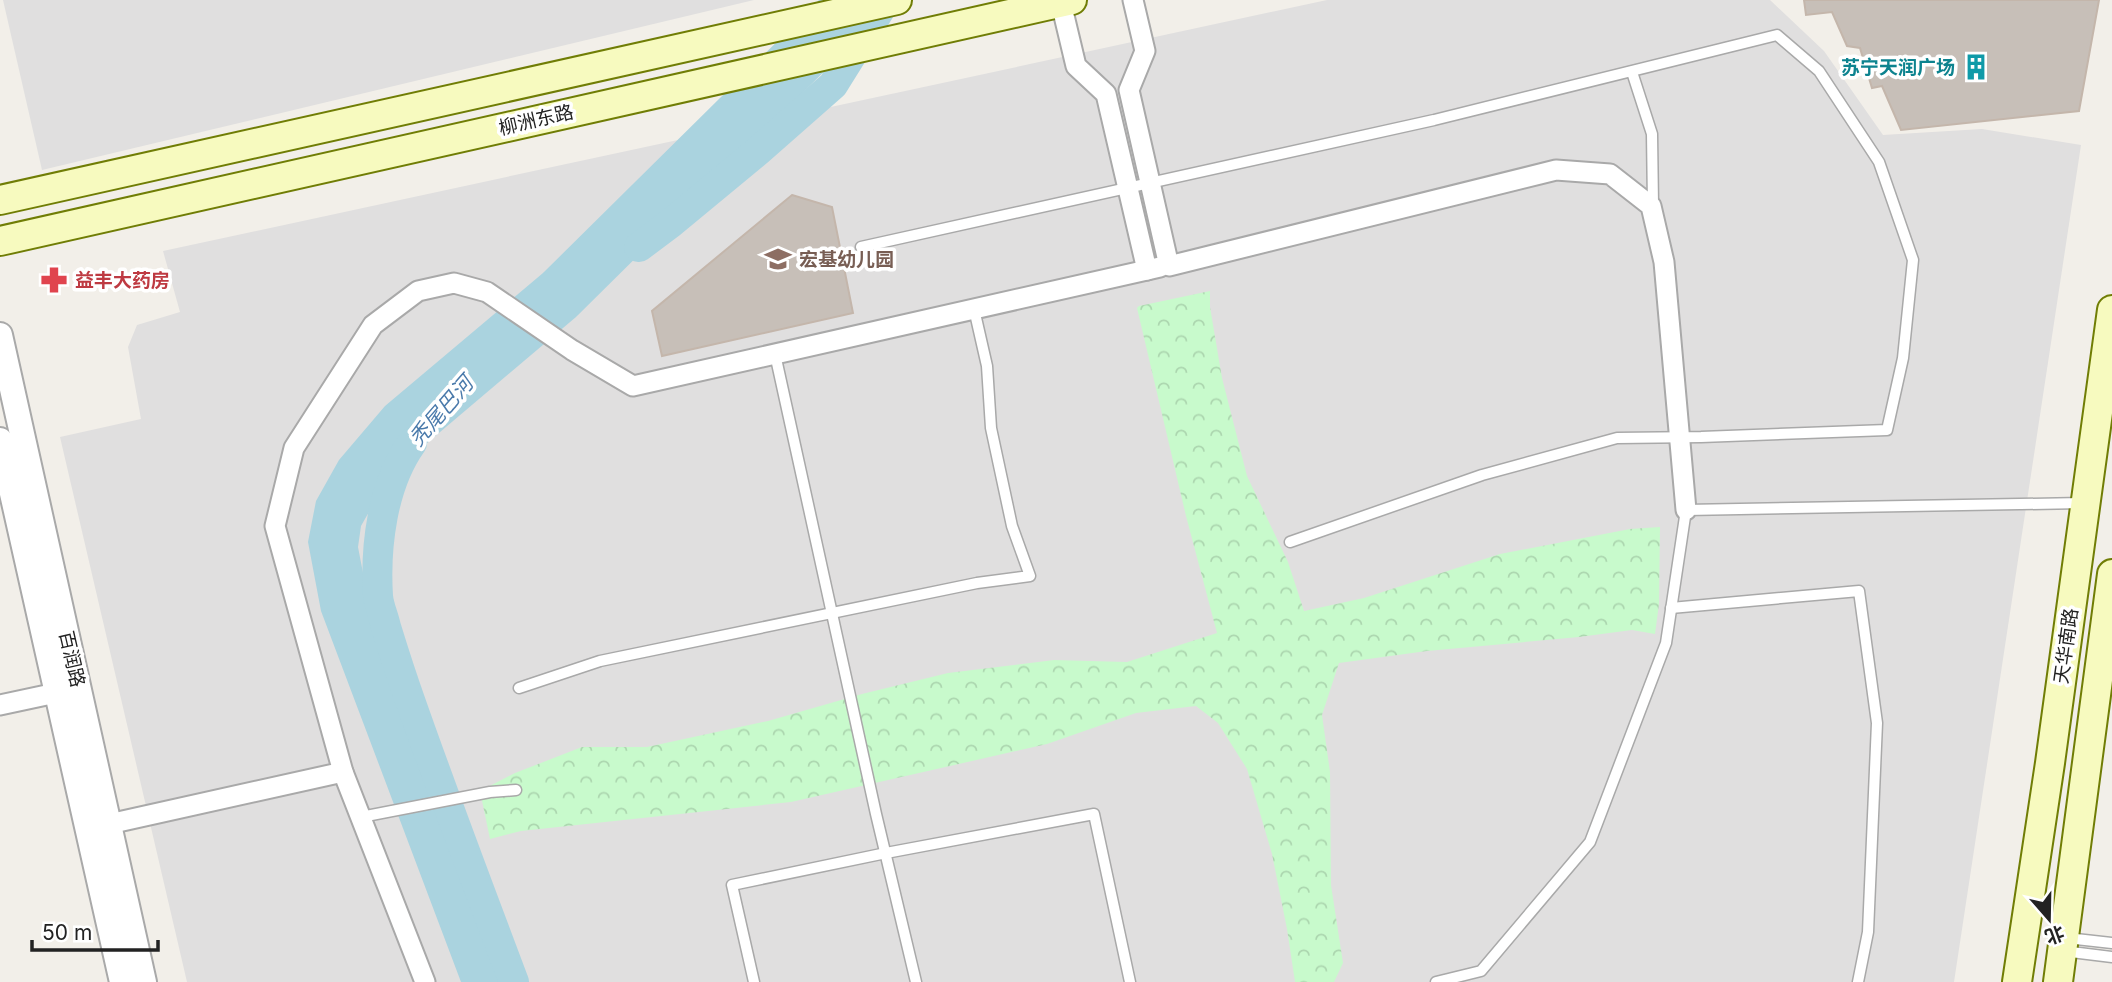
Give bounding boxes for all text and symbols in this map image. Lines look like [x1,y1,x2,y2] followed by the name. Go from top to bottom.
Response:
[1961,52,1991,82] building icon: 苏宁天润广场
[1841,56,1955,79] place label: 苏宁天润广场
[496,100,576,140] street label: 柳洲东路
[763,244,793,274] school or university icon: 宏基幼儿园
[799,248,894,271] place label: 宏基幼儿园
[39,265,69,295] pharmacy icon: 益丰大药房
[75,269,170,292] place label: 益丰大药房
[404,368,481,451] water label: 秃尾巴河
[2049,607,2083,685] street label: 天华南路
[54,629,90,689] street label: 百润路
[2014,884,2084,954] north arrow
[32,908,158,952] scale bar
[42,920,92,945] text: 50 m
[2042,920,2068,949] text: 北

